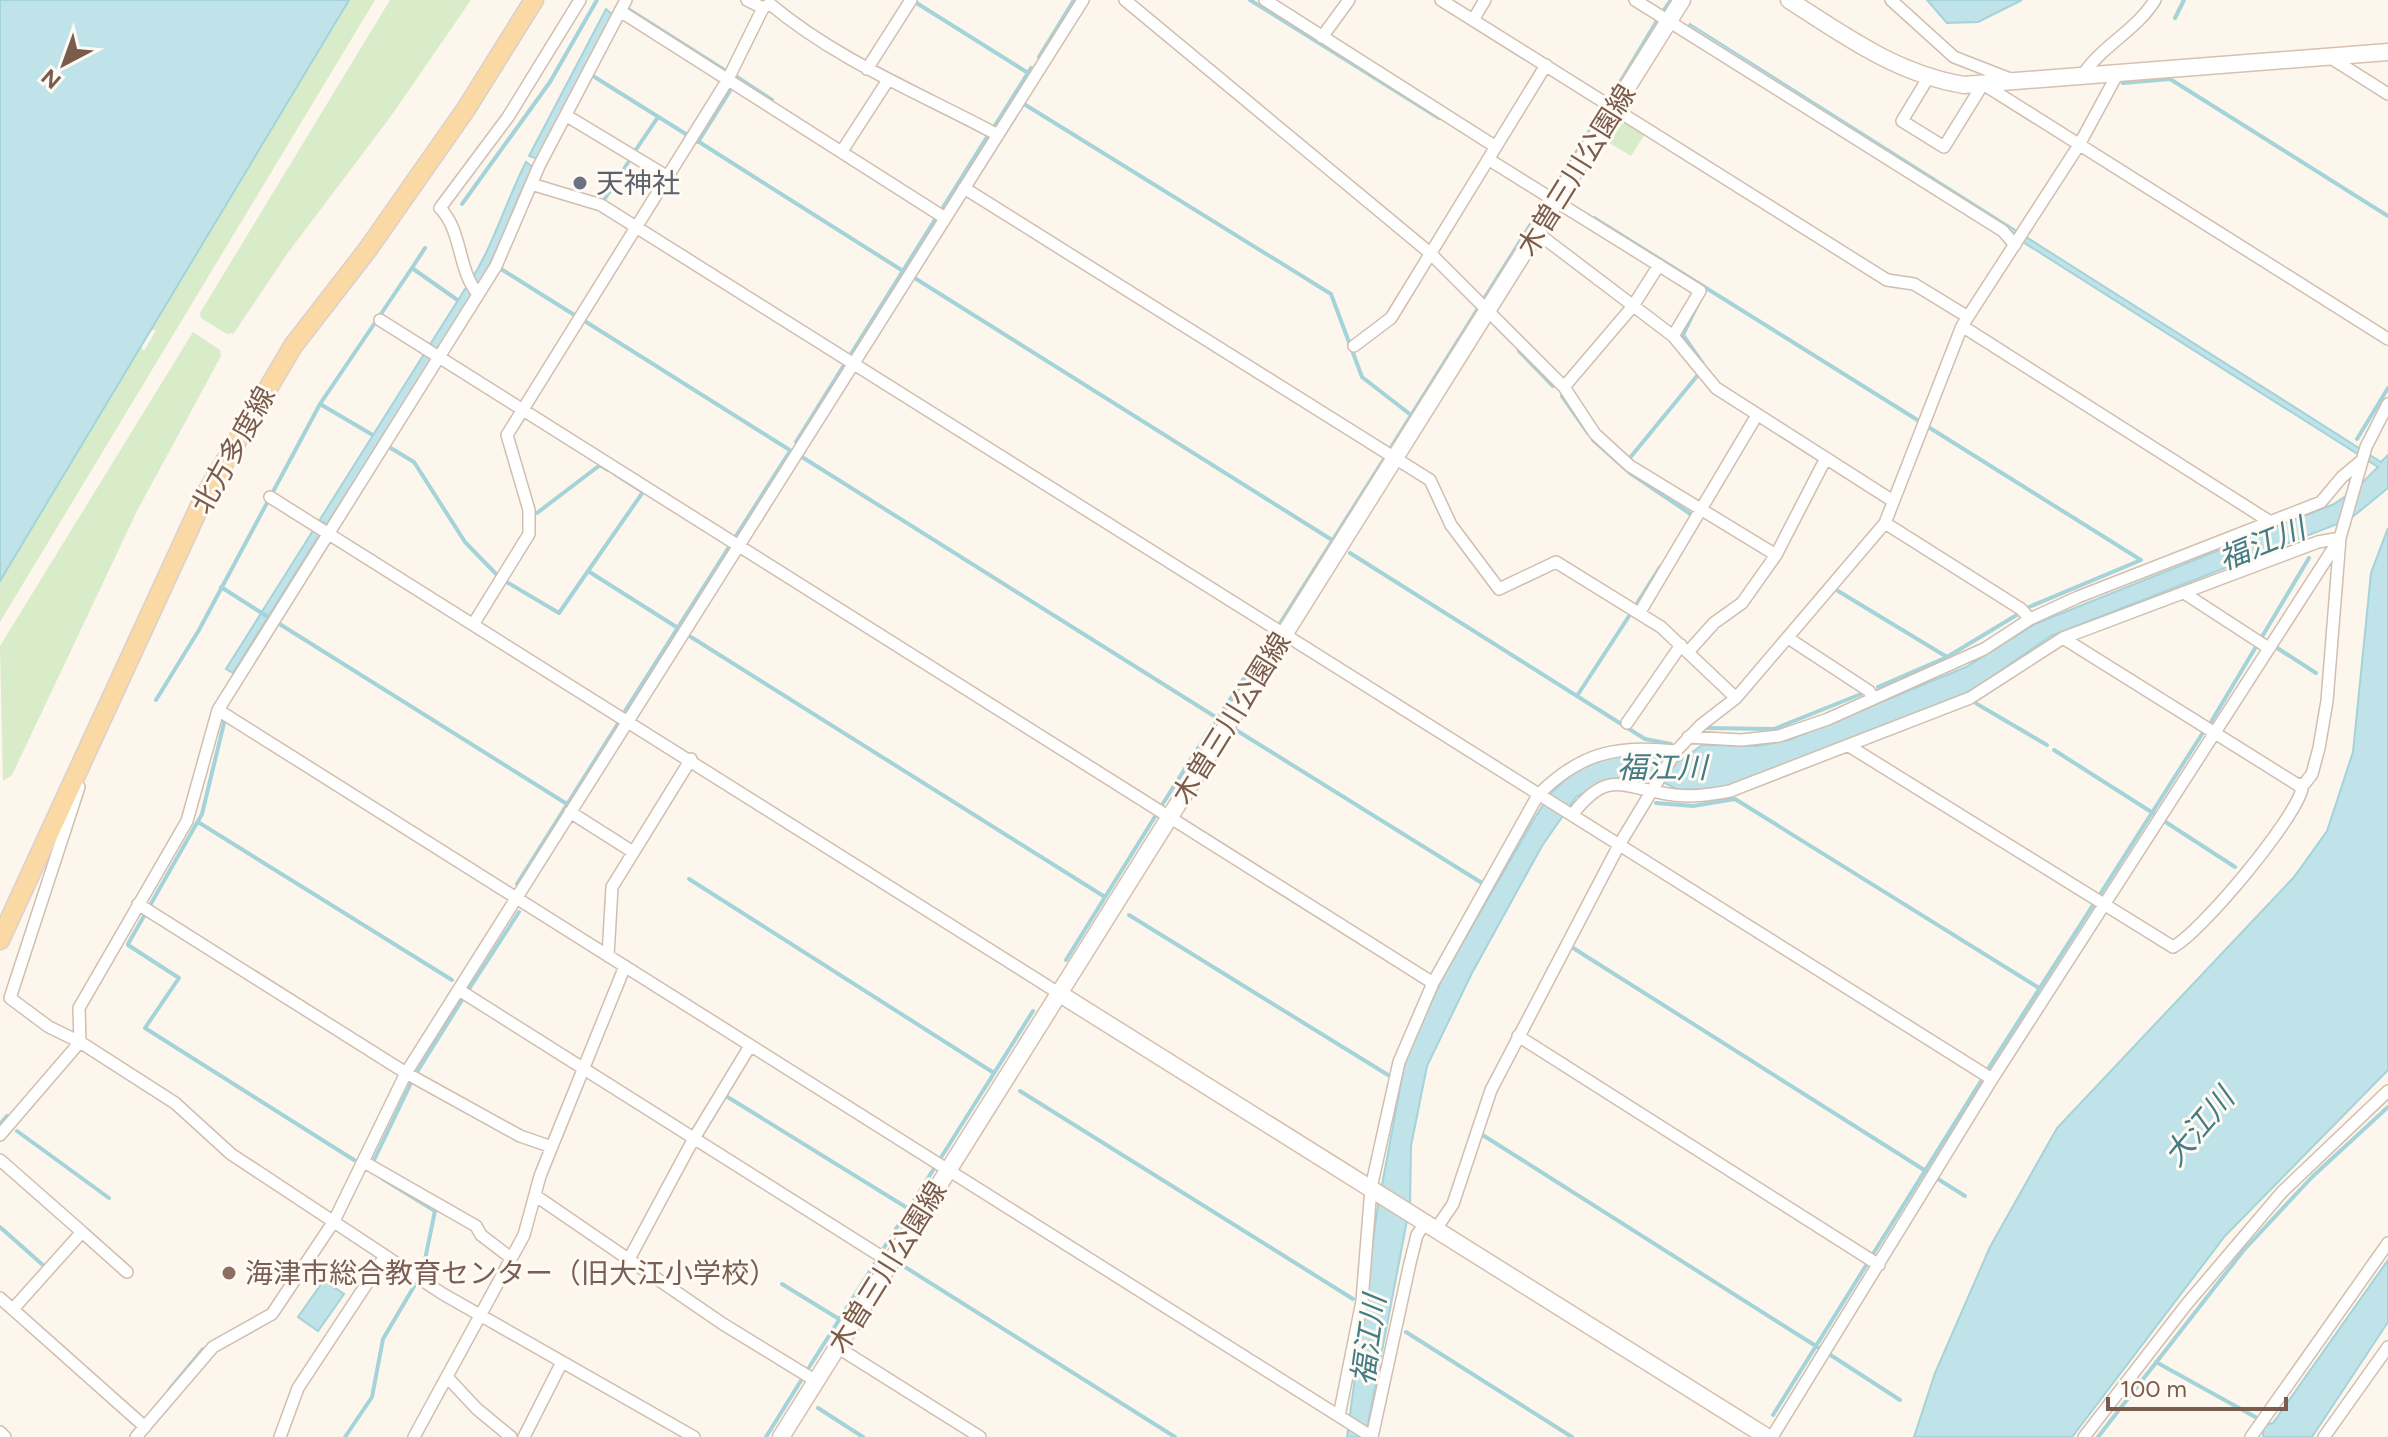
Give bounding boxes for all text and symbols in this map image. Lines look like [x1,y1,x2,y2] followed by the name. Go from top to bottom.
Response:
[24,24,104,104] north arrow
[36,63,66,94] text: N
[1510,78,1642,262] street label: 木曽三川公園線
[596,166,680,200] place label: 天神社
[571,174,589,192] marker: 天神社
[184,381,282,519] street label: 北方多度線
[2213,508,2313,578] water label: 福江川
[1165,626,1297,810] street label: 木曽三川公園線
[1617,749,1710,786] water label: 福江川
[2156,1078,2244,1173] water label: 大江川
[821,1175,953,1359] street label: 木曽三川公園線
[245,1256,777,1290] place label: 海津市総合教育センター（旧大江小学校）
[220,1264,238,1282] marker: 海津市総合教育センター（旧大江小学校）
[1344,1290,1394,1387] water label: 福江川
[2108,1361,2286,1411] scale bar
[2120,1374,2187,1403] text: 100 m

